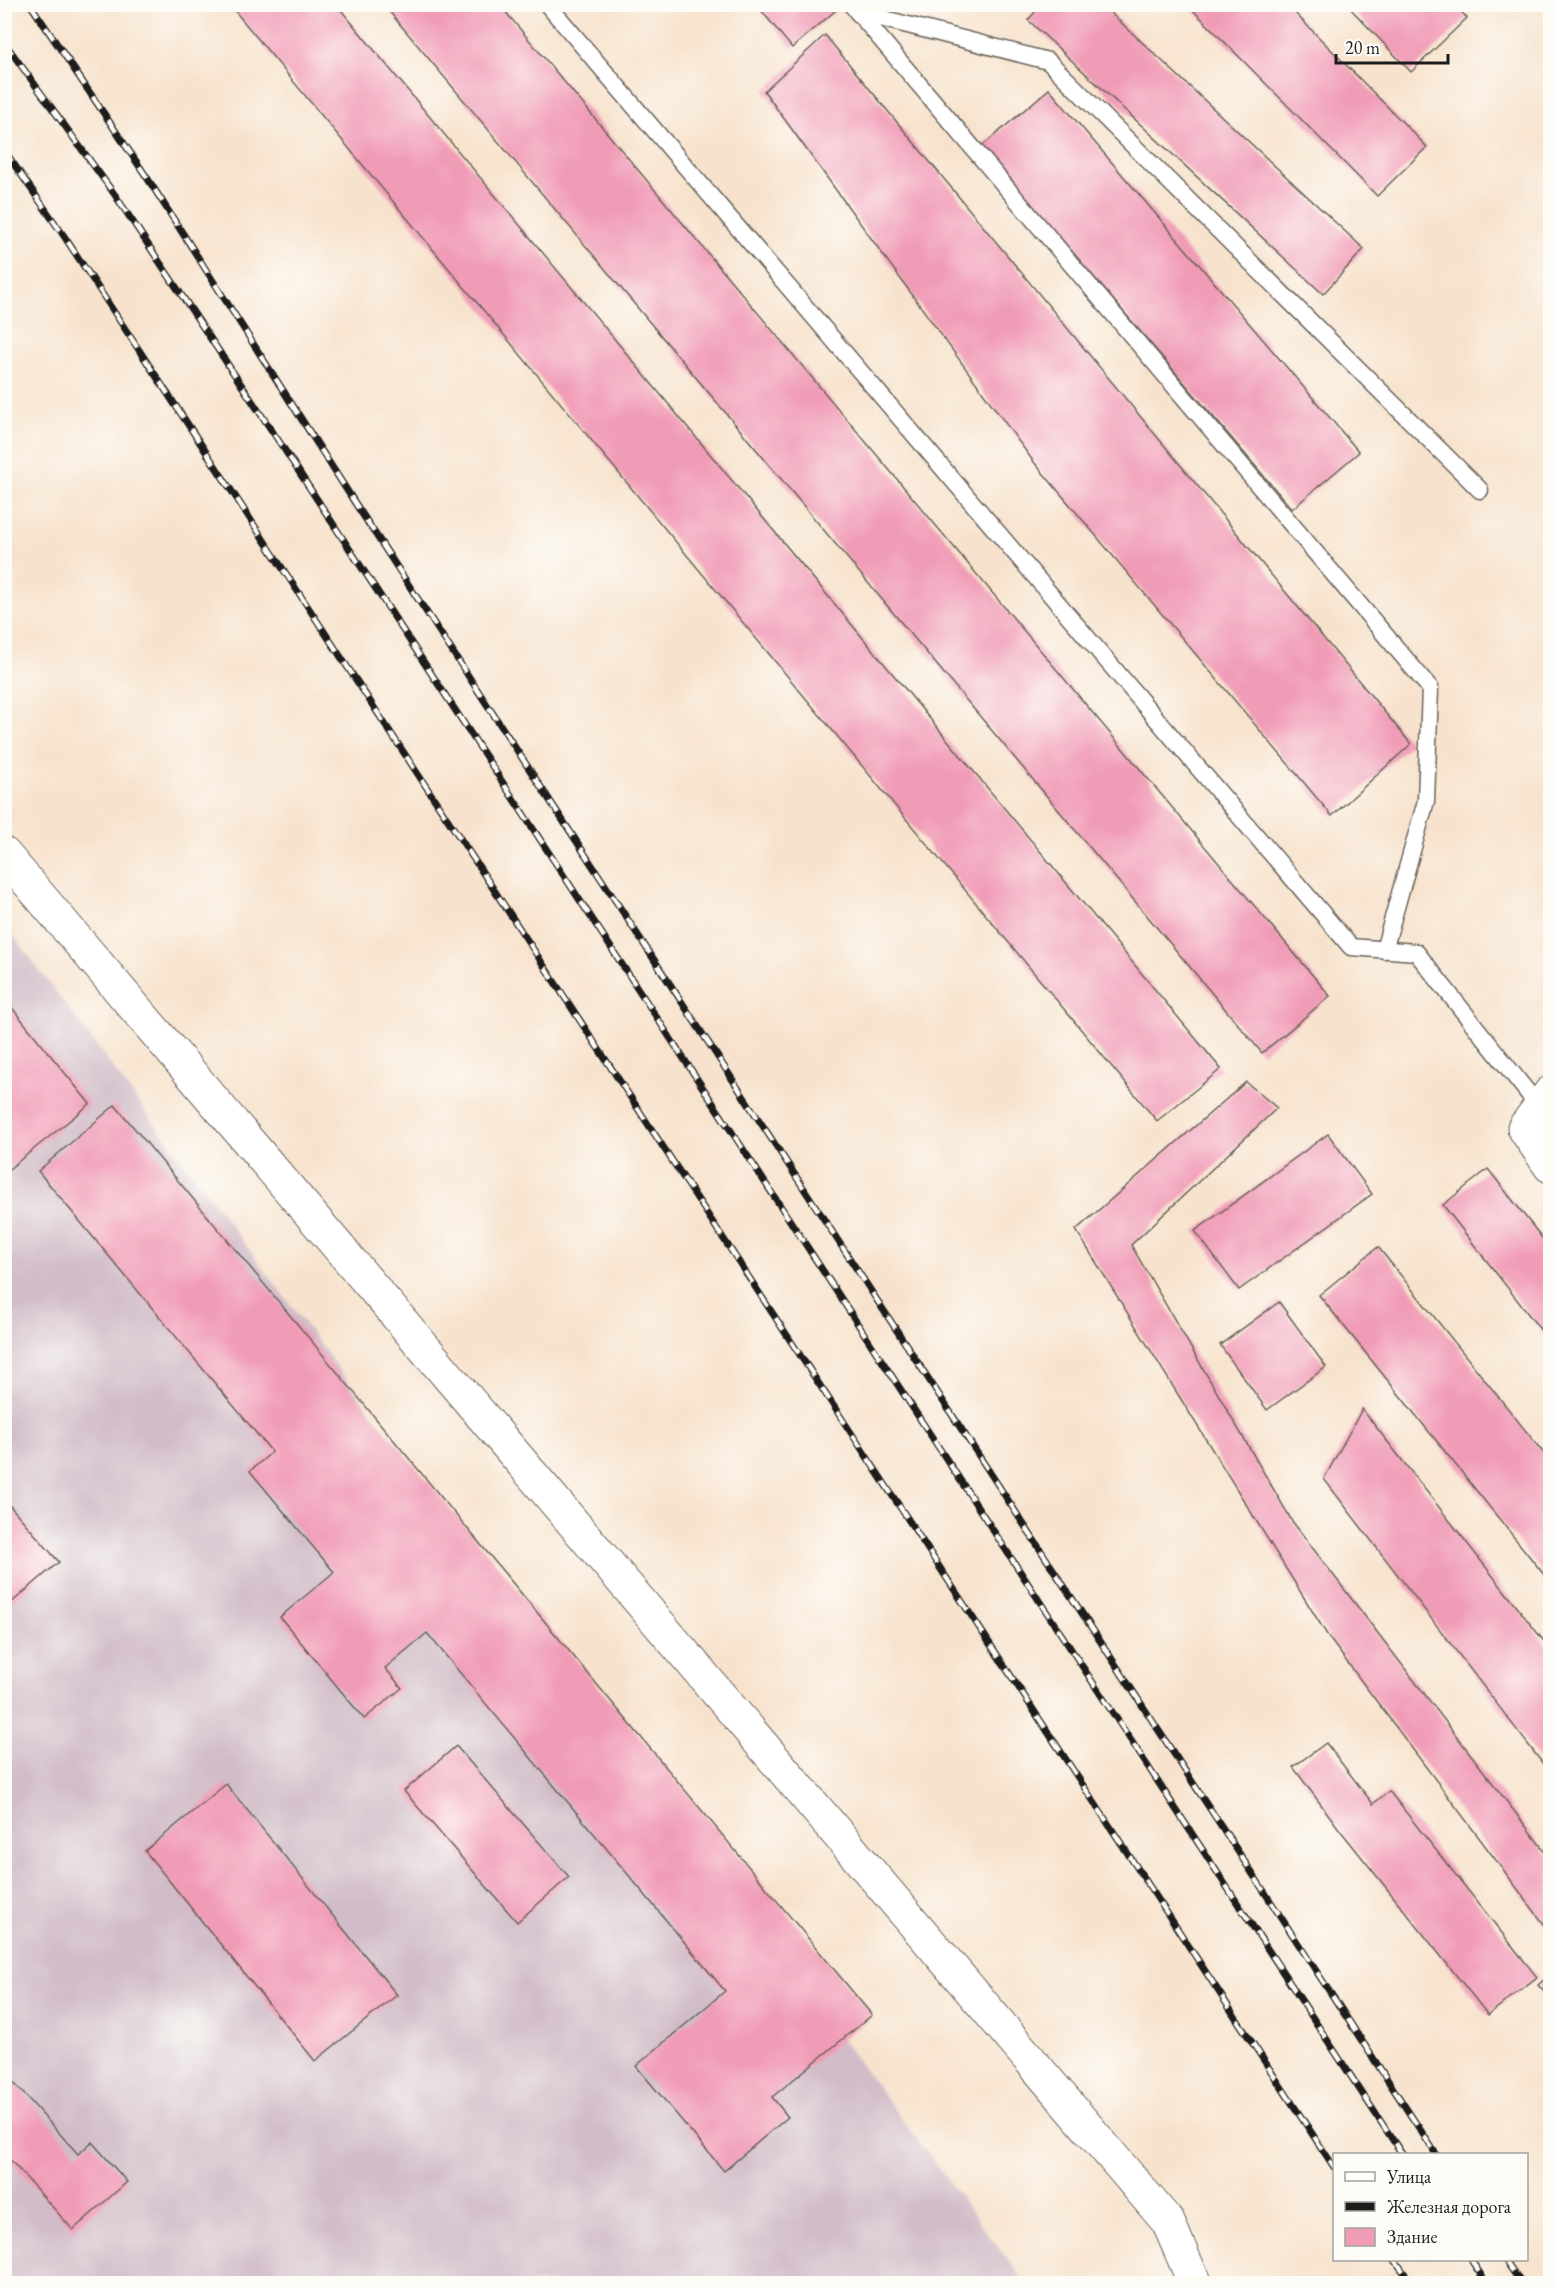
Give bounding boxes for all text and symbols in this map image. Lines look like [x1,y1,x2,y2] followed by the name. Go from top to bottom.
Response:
[1336,27,1448,65] scale bar
[1345,36,1380,59] text: 20 m
[1333,2153,1528,2261] legend
[1386,2165,1432,2188] text: Улица
[1386,2195,1512,2218] text: Железная дорога
[1387,2225,1437,2248] text: Здание

